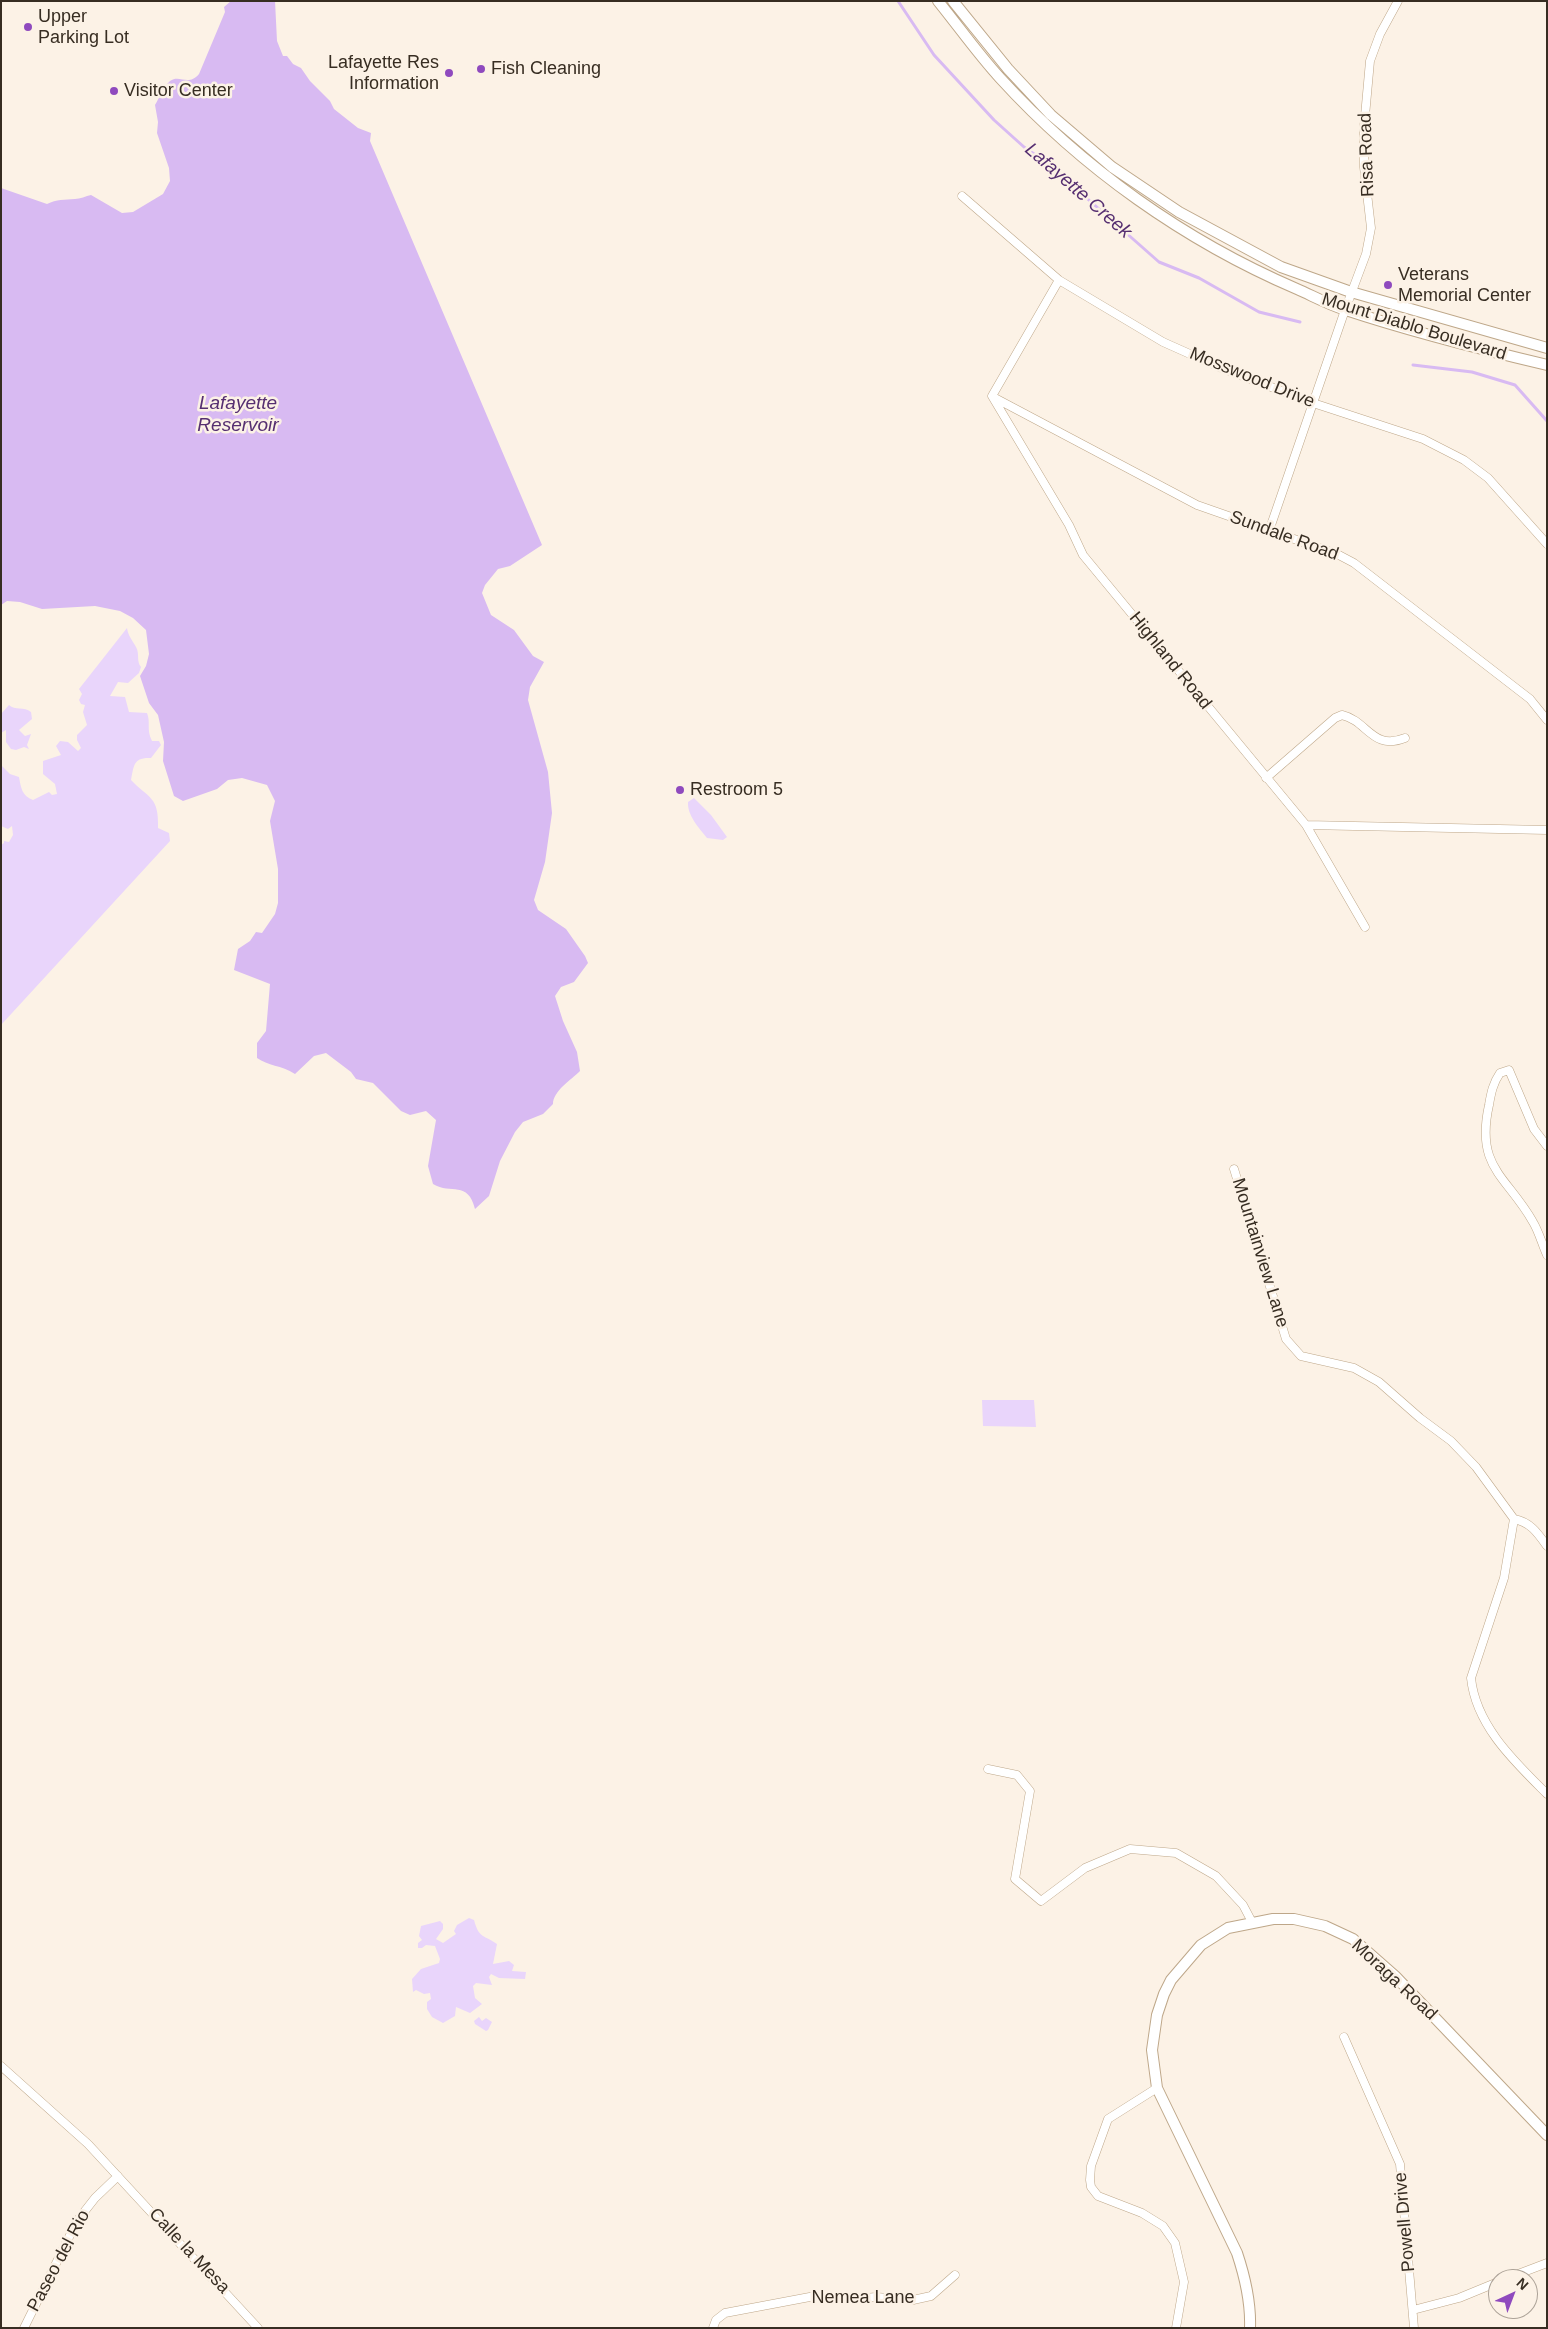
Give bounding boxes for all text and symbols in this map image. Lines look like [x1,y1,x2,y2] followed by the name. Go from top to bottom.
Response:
[38,6,129,48] place label: Upper Parking Lot
[22,21,34,33] marker: Upper Parking Lot
[328,52,439,94] place label: Lafayette Res Information
[491,58,601,80] place label: Fish Cleaning
[475,63,487,75] marker: Fish Cleaning
[443,67,455,79] marker: Lafayette Res Information
[124,80,233,102] place label: Visitor Center
[108,85,120,97] marker: Visitor Center
[1355,113,1379,197] street label: Risa Road
[1020,138,1136,244] water label: Lafayette Creek
[1398,264,1531,306] place label: Veterans Memorial Center
[1382,279,1394,291] marker: Veterans Memorial Center
[1319,289,1509,365] street label: Mount Diablo Boulevard
[1186,343,1318,413] street label: Mosswood Drive
[197,393,279,437] water label: Lafayette Reservoir
[1227,506,1341,566] street label: Sundale Road
[1124,608,1216,714] street label: Highland Road
[690,779,783,801] place label: Restroom 5
[674,784,686,796] marker: Restroom 5
[1227,1176,1293,1330] street label: Mountainview Lane
[1347,1935,1441,2025] street label: Moraga Road
[1390,2171,1420,2273] street label: Powell Drive
[144,2204,234,2298] street label: Calle la Mesa
[23,2206,95,2316] street label: Paseo del Rio
[1488,2269,1538,2319] north arrow
[1513,2274,1532,2293] text: N
[811,2287,915,2309] street label: Nemea Lane

